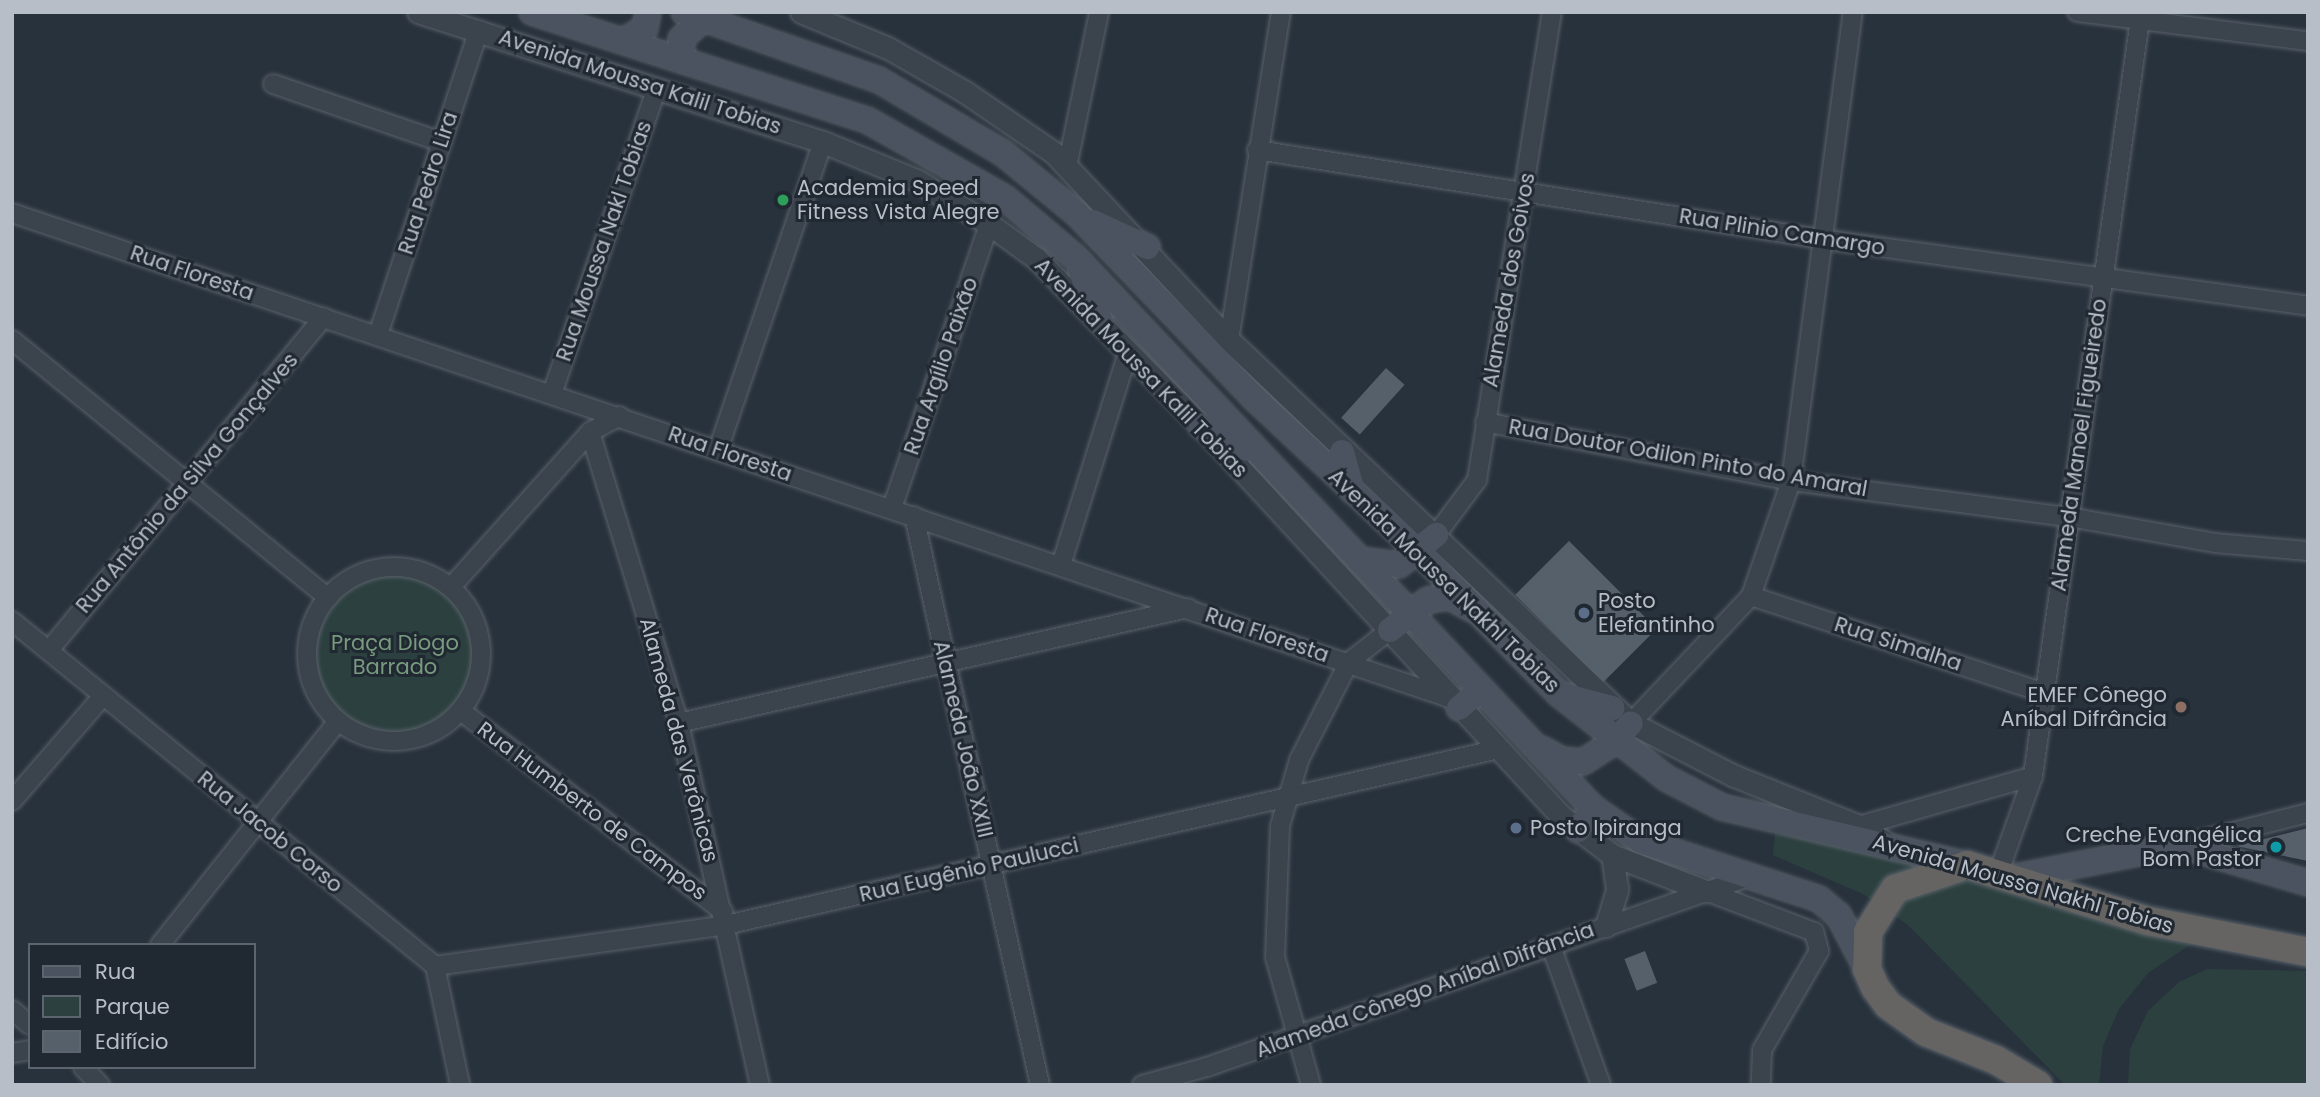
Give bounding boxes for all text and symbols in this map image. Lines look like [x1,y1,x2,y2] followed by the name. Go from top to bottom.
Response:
[496,24,784,140] street label: Avenida Moussa Kalil Tobias
[393,108,463,258] street label: Rua Pedro Lira
[551,117,657,365] street label: Rua Moussa Nakl Tobias
[1478,171,1540,389] street label: Alameda dos Goivos
[797,175,1000,225] place label: Academia Speed Fitness Vista Alegre
[775,192,791,208] marker: Academia Speed Fitness Vista Alegre
[1677,203,1887,261] street label: Rua Plinio Camargo
[127,240,257,306] street label: Rua Floresta
[1029,253,1253,483] street label: Avenida Moussa Kalil Tobias
[899,274,983,458] street label: Rua Argílio Paixão
[2046,297,2112,593] street label: Alameda Manoel Figueiredo
[71,348,303,618] street label: Rua Antônio da Silva Gonçalves
[1507,414,1869,502] street label: Rua Doutor Odilon Pinto do Amaral
[665,421,795,487] street label: Rua Floresta
[1323,464,1565,698] street label: Avenida Moussa Nakhl Tobias
[1598,588,1715,638] place label: Posto Elefantinho
[1202,602,1332,668] street label: Rua Floresta
[1576,605,1592,621] marker: Posto Elefantinho
[1831,612,1965,676] street label: Rua Simalha
[634,615,724,865] street label: Alameda das Verônicas
[331,630,459,680] park label: Praça Diogo Barrado
[928,638,998,840] street label: Alameda João XXIII
[2001,682,2167,732] place label: EMEF Cônego Aníbal Difrância
[2173,699,2189,715] marker: EMEF Cônego Aníbal Difrância
[472,716,712,906] street label: Rua Humberto de Campos
[192,766,348,898] street label: Rua Jacob Corso
[1530,815,1682,841] place label: Posto Ipiranga
[1508,820,1524,836] marker: Posto Ipiranga
[2065,822,2262,872] place label: Creche Evangélica Bom Pastor
[1870,829,2176,939] street label: Avenida Moussa Nakhl Tobias
[857,833,1081,907] street label: Rua Eugênio Paulucci
[2268,839,2284,855] marker: Creche Evangélica Bom Pastor
[1253,917,1597,1063] street label: Alameda Cônego Aníbal Difrância
[28,943,256,1069] legend
[95,957,135,986] text: Rua
[95,992,170,1021] text: Parque
[95,1027,169,1056] text: Edifício

